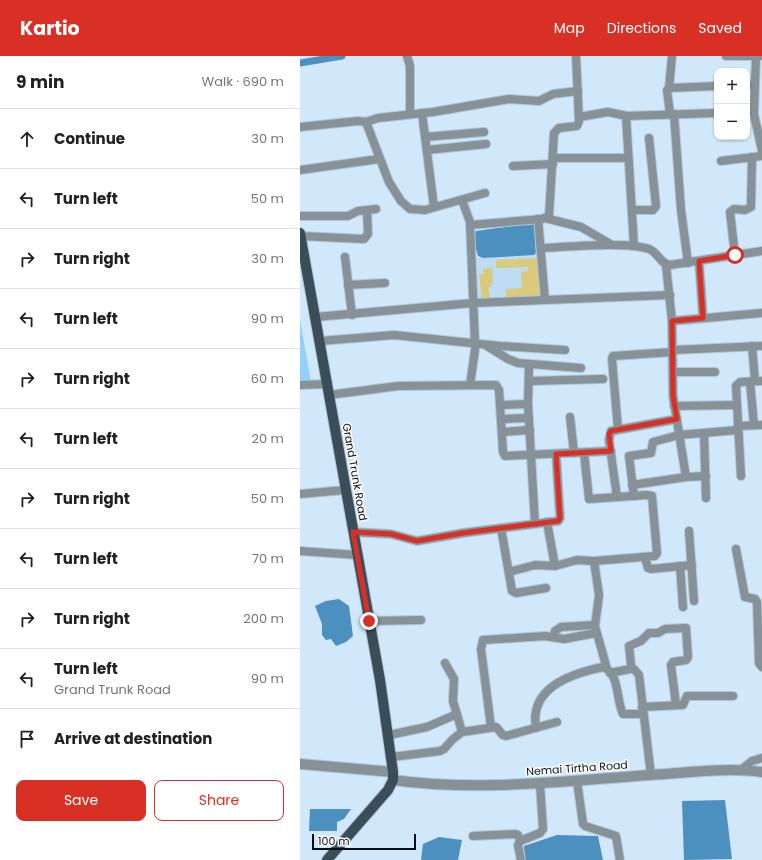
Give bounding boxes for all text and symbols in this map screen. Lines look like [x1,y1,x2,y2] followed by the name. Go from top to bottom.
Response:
[20,15,80,42] text: Kartio
[554,18,585,38] text: Map
[607,18,676,38] text: Directions
[698,18,742,38] text: Saved
[714,68,750,140] map controls
[714,68,750,104] button: +
[16,70,65,94] text: 9 min
[201,72,284,91] text: Walk · 690 m
[714,104,750,140] button: −
[16,128,38,150] icon: ahead
[54,128,125,149] text: Continue
[251,129,284,148] text: 30 m
[16,188,38,210] icon: left
[54,188,118,209] text: Turn left
[251,189,284,208] text: 50 m
[726,246,744,264] route start
[16,248,38,270] icon: right
[54,248,130,269] text: Turn right
[251,249,284,268] text: 30 m
[16,308,38,330] icon: left
[54,308,118,329] text: Turn left
[251,309,284,328] text: 90 m
[16,368,38,390] icon: right
[54,368,130,389] text: Turn right
[251,369,284,388] text: 60 m
[339,422,371,522] street label: Grand Trunk Road
[16,428,38,450] icon: left
[54,428,118,449] text: Turn left
[251,429,284,448] text: 20 m
[16,488,38,510] icon: right
[54,488,130,509] text: Turn right
[251,489,284,508] text: 50 m
[16,548,38,570] icon: left
[54,548,118,569] text: Turn left
[252,549,284,568] text: 70 m
[16,608,38,630] icon: right
[54,608,130,629] text: Turn right
[243,609,284,628] text: 200 m
[360,612,378,630] route end
[54,658,118,679] text: Turn left
[16,668,38,690] icon: left
[251,669,284,688] text: 90 m
[54,680,171,699] text: Grand Trunk Road
[16,728,38,750] icon: arrive
[54,728,212,749] text: Arrive at destination
[526,756,628,780] street label: Nemai Tirtha Road
[16,780,146,821] button: Save
[154,780,284,821] button: Share
[312,832,416,851] scale bar
[318,833,350,849] text: 100 m

